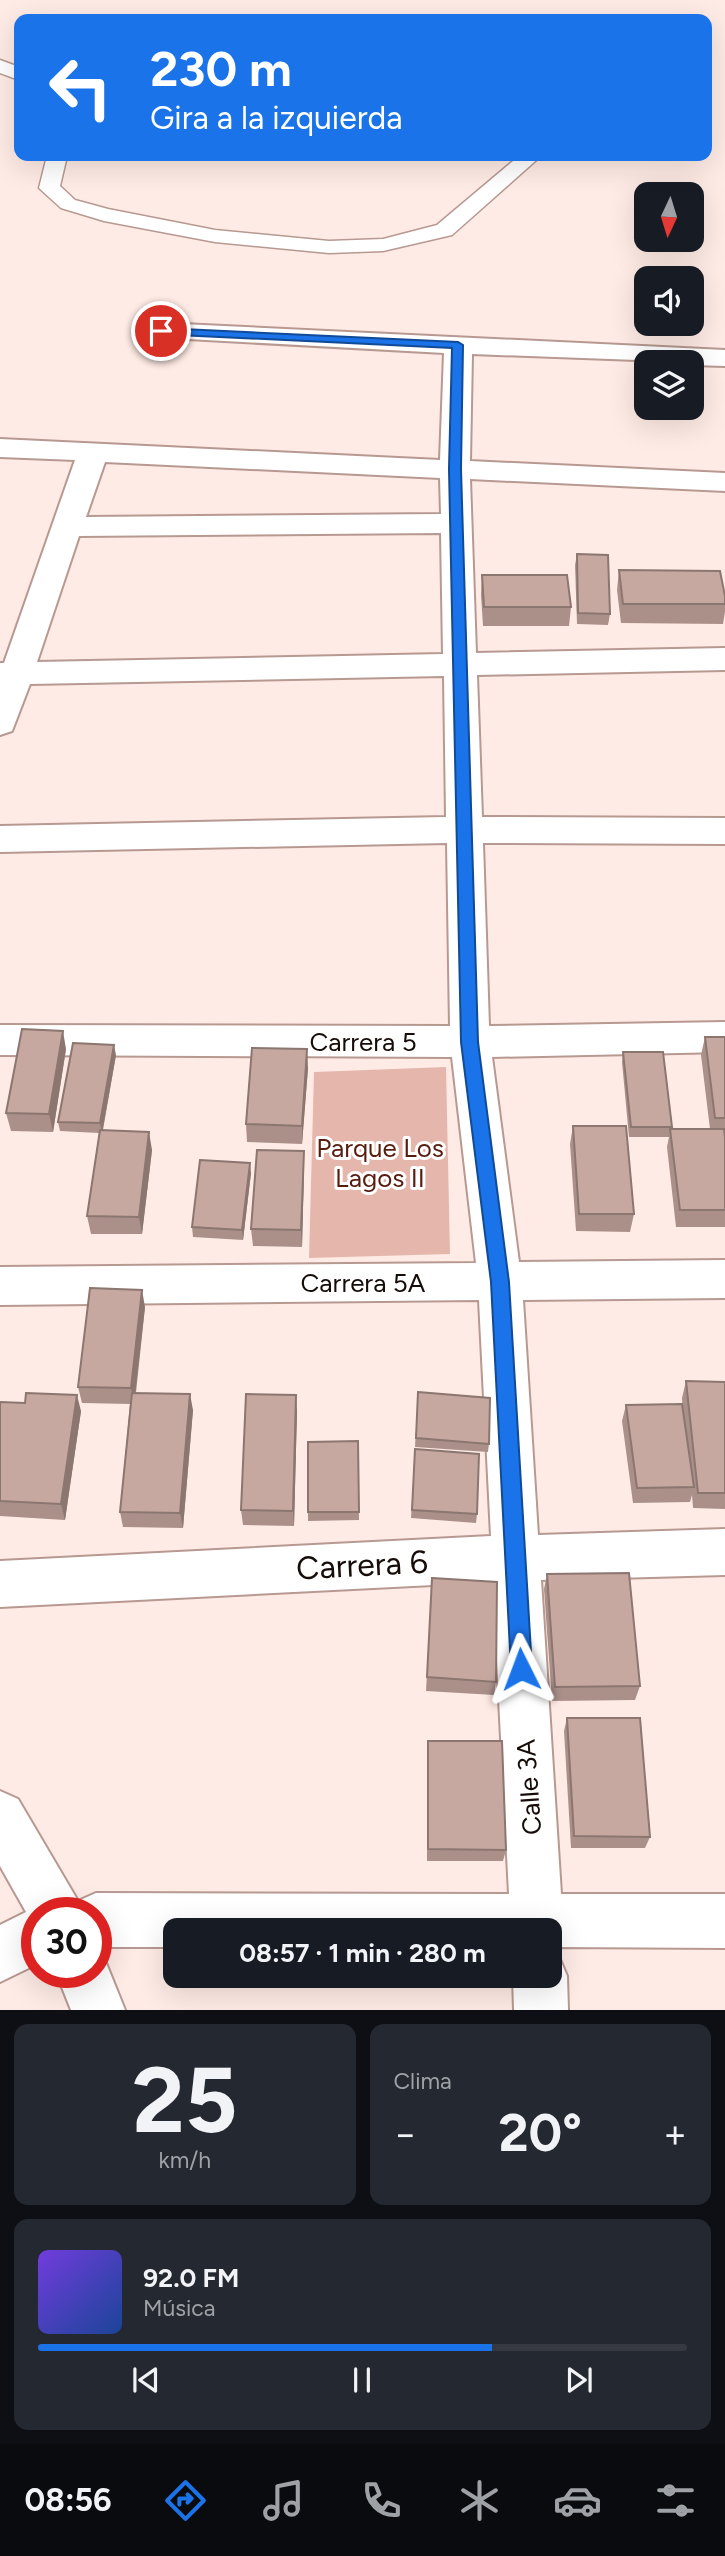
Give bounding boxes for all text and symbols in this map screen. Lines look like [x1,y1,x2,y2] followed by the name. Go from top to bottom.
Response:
[150,39,292,98] text: 230 m
[35,42,126,133] icon: left
[150,99,403,137] text: Gira a la izquierda
[634,182,704,252] north arrow
[634,182,704,420] map controls
[634,266,704,336] button: sound
[131,301,191,361] pin
[142,312,180,350] icon: arrive
[634,350,704,420] button: layers
[309,1026,417,1058] street label: Carrera 5
[316,1132,444,1194] park label: Parque Los Lagos II
[301,1267,426,1299] street label: Carrera 5A
[295,1543,429,1587] street label: Carrera 6
[484,1632,558,1706] position arrow
[510,1738,548,1836] street label: Calle 3A
[21,1897,112,1988] speed limit sign: 30
[239,1937,486,1969] text: 08:57 · 1 min · 280 m
[132,2046,238,2155] text: 25
[394,2067,452,2095] text: Clima
[499,2102,582,2164] text: 20°
[394,2111,417,2157] text: −
[663,2111,687,2157] text: +
[158,2146,211,2174] text: km/h
[143,2262,239,2294] text: 92.0 FM
[143,2294,216,2322] text: Música
[127,2361,165,2399] icon: previous
[343,2361,381,2399] icon: pause
[560,2361,598,2399] icon: next
[161,2476,210,2525] icon: directions
[259,2476,308,2525] icon: music
[357,2476,406,2525] icon: phone
[455,2476,504,2525] icon: climate
[553,2476,602,2525] icon: car
[651,2476,700,2525] icon: filters
[25,2481,112,2519] text: 08:56

